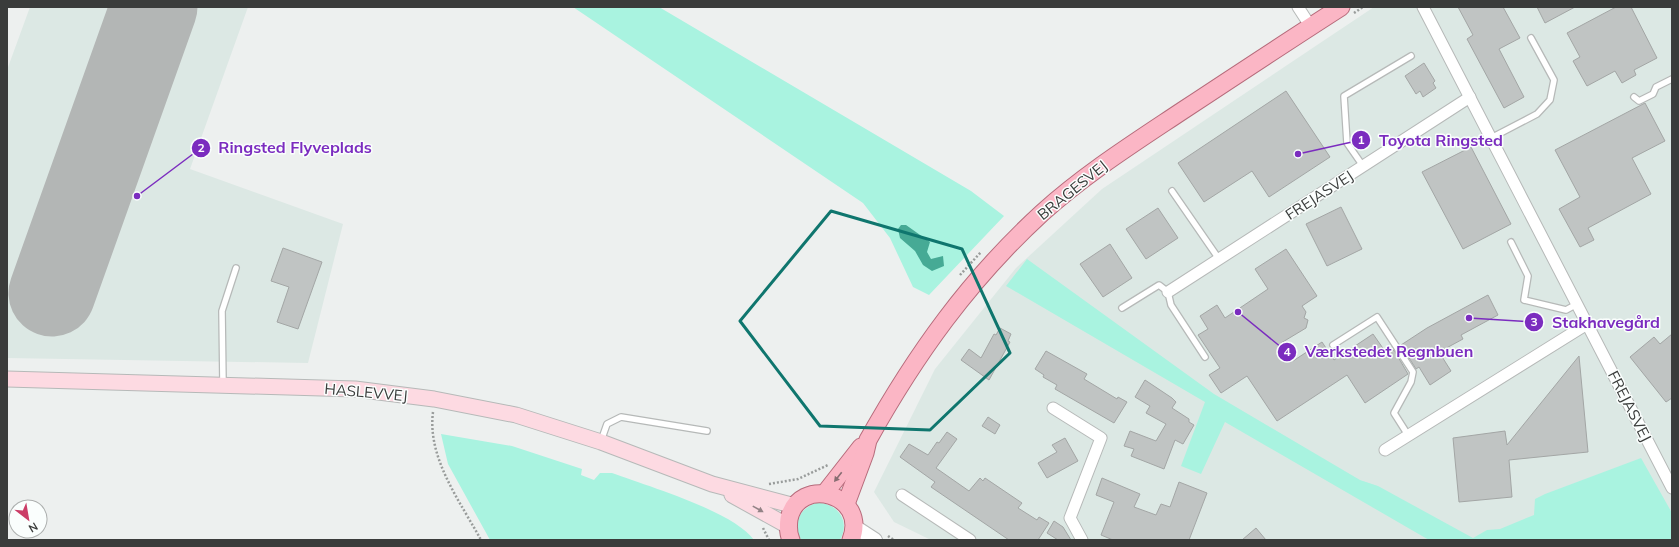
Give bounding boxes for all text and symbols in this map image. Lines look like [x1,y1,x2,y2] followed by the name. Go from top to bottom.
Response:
[1351,126,1511,154] callout: Toyota Ringsted
[1379,130,1503,150] text: Toyota Ringsted
[1357,132,1365,147] text: 1
[191,134,380,162] callout: Ringsted Flyveplads
[218,137,372,157] text: Ringsted Flyveplads
[197,140,205,155] text: 2
[1033,156,1111,224] street label: BRAGESVEJ
[1282,166,1356,224] street label: FREJASVEJ
[1524,308,1668,336] callout: Stakhavegård
[1552,312,1660,332] text: Stakhavegård
[1530,314,1538,329] text: 3
[1277,338,1481,366] callout: Værkstedet Regnbuen
[1304,341,1473,361] text: Værkstedet Regnbuen
[1283,344,1291,359] text: 4
[1604,367,1656,445] street label: FREJASVEJ
[324,379,408,405] street label: HASLEVVEJ
[834,472,842,483] one-way arrow
[8,499,48,539] north arrow
[752,506,764,513] one-way arrow
[26,519,40,536] text: N

